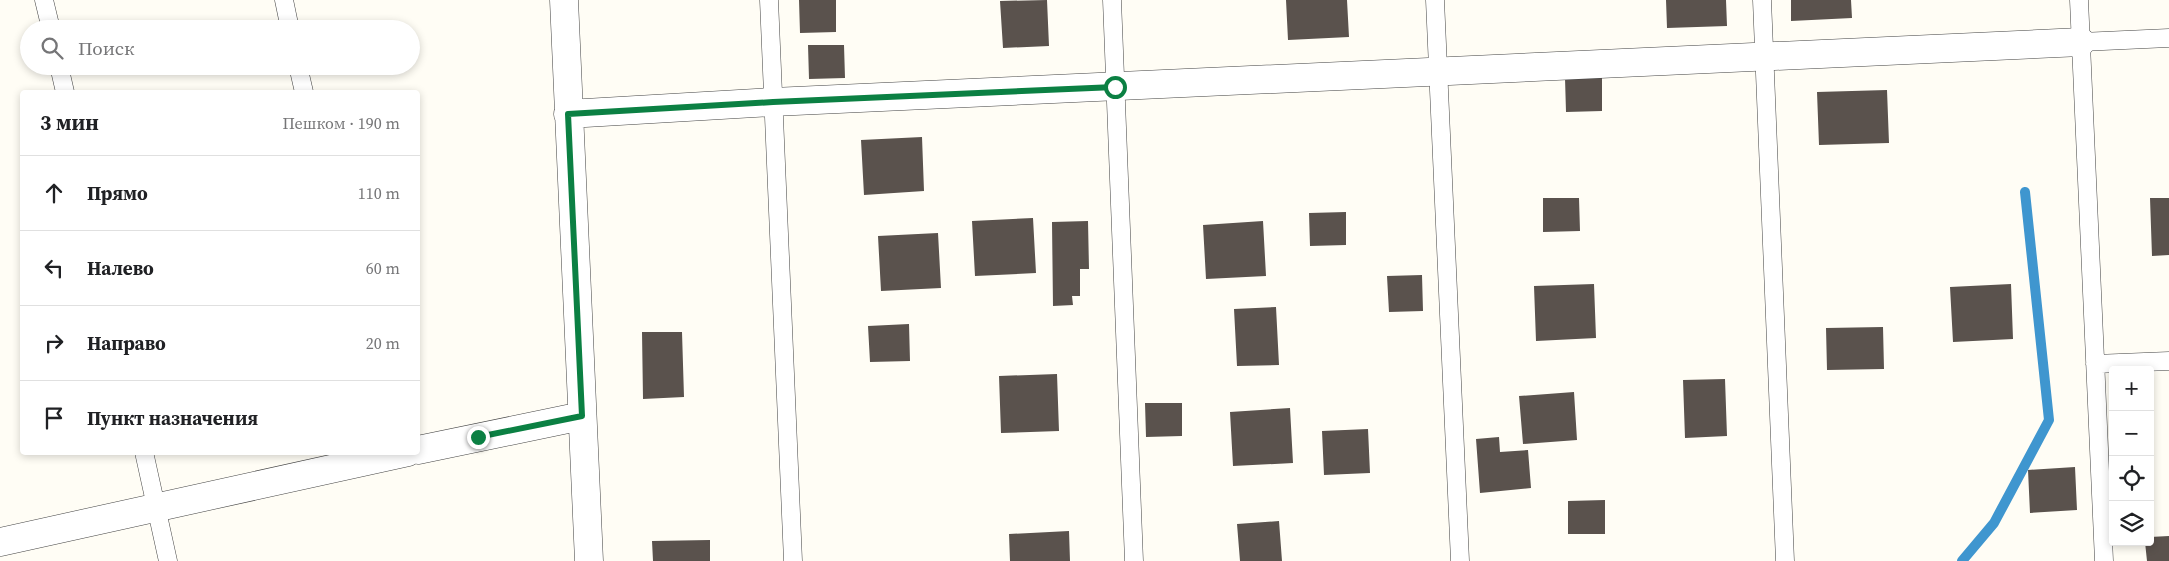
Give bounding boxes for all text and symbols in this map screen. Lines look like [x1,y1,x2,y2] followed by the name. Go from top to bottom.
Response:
[20,20,420,75] search box
[38,34,66,62] icon: search
[78,35,135,61] text: Поиск
[1104,76,1127,99] route start
[40,108,99,137] text: 3 мин
[282,112,400,134] text: Пешком · 190 m
[40,179,68,207] icon: ahead
[87,180,148,206] text: Прямо
[358,182,400,204] text: 110 m
[40,254,68,282] icon: left
[87,255,154,281] text: Налево
[366,257,400,279] text: 60 m
[40,329,68,357] icon: right
[87,330,166,356] text: Направо
[366,332,400,354] text: 20 m
[2109,366,2154,546] map controls
[2109,366,2154,411] button: +
[40,404,68,432] icon: arrive
[87,405,258,431] text: Пункт назначения
[2109,411,2154,456] button: −
[467,426,490,449] route end
[2109,456,2154,501] button: locate
[2109,501,2154,546] button: layers

